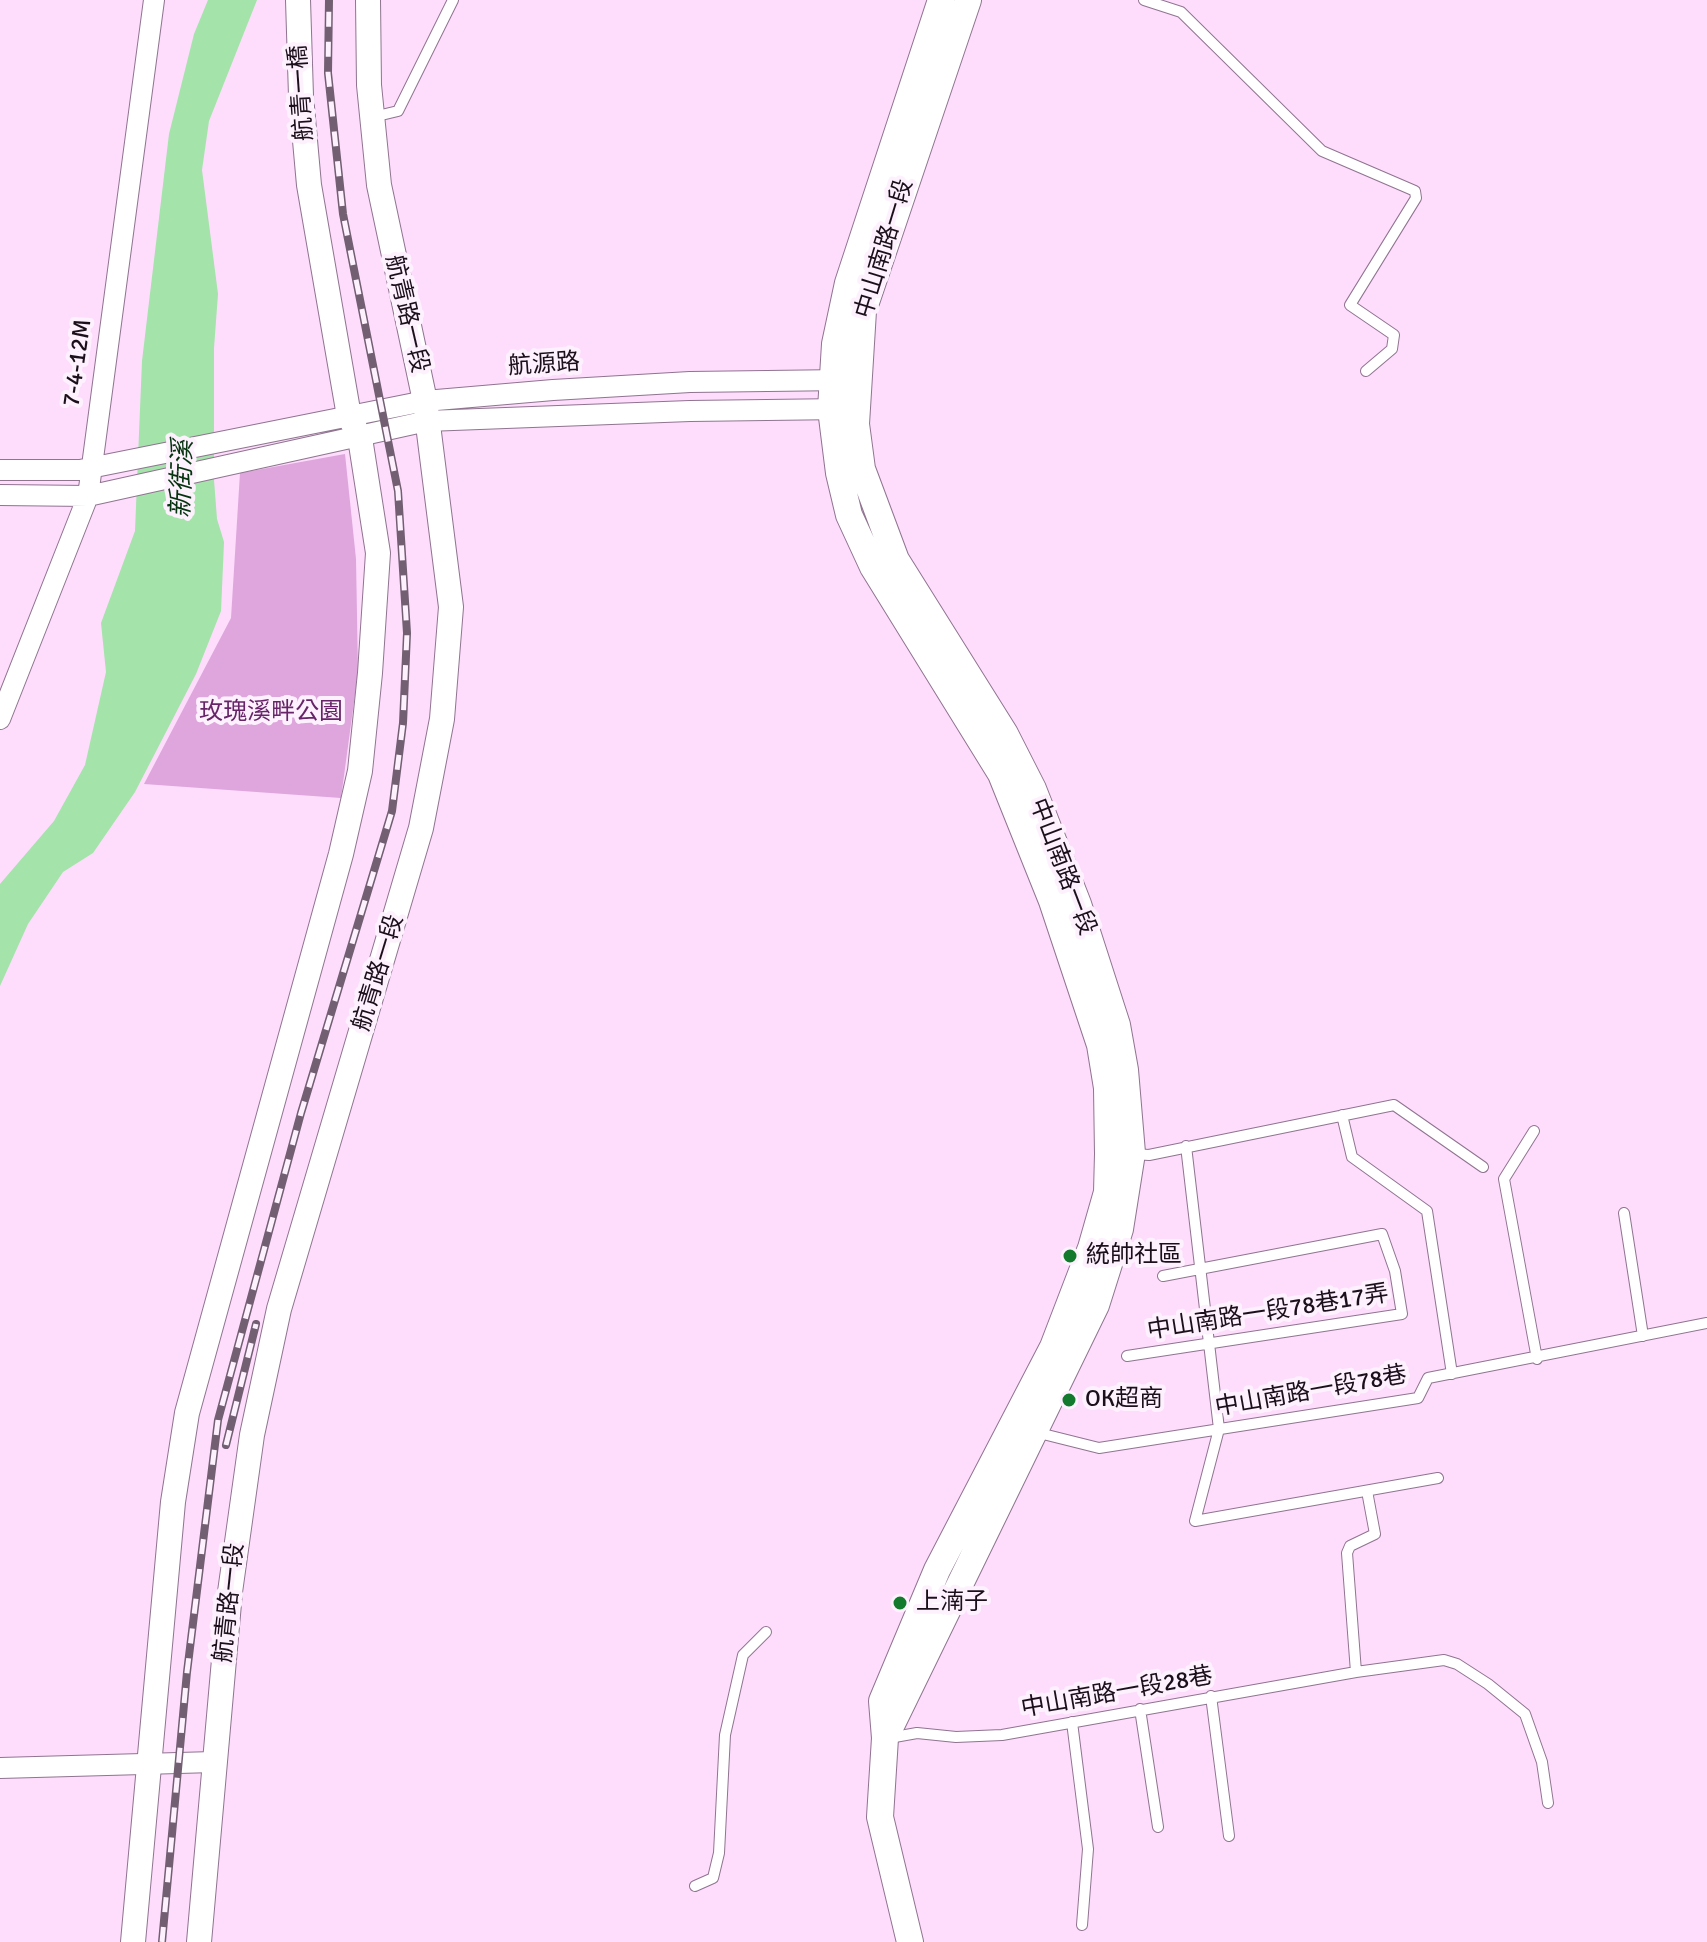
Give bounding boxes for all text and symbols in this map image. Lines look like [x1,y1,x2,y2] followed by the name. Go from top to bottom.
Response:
[284,44,320,142] street label: 航青一橋
[850,176,920,322] street label: 中山南路一段
[378,252,434,376] street label: 航青路一段
[58,317,98,409] street label: 7-4-12M
[507,348,581,382] street label: 航源路
[166,439,200,519] water label: 新街溪
[199,699,343,727] park label: 玫瑰溪畔公園
[1023,795,1101,939] street label: 中山南路一段
[348,911,410,1035] street label: 航青路一段
[1086,1242,1182,1270] place label: 統帥社區
[1061,1247,1079,1265] marker: 統帥社區
[1145,1280,1391,1346] street label: 中山南路一段78巷17弄
[1213,1361,1409,1423] street label: 中山南路一段78巷
[1085,1386,1163,1414] place label: OK超商
[1060,1391,1078,1409] marker: OK超商
[209,1542,251,1664] street label: 航青路一段
[916,1589,988,1617] place label: 上湳子
[891,1594,909,1612] marker: 上湳子
[1019,1662,1215,1724] street label: 中山南路一段28巷

